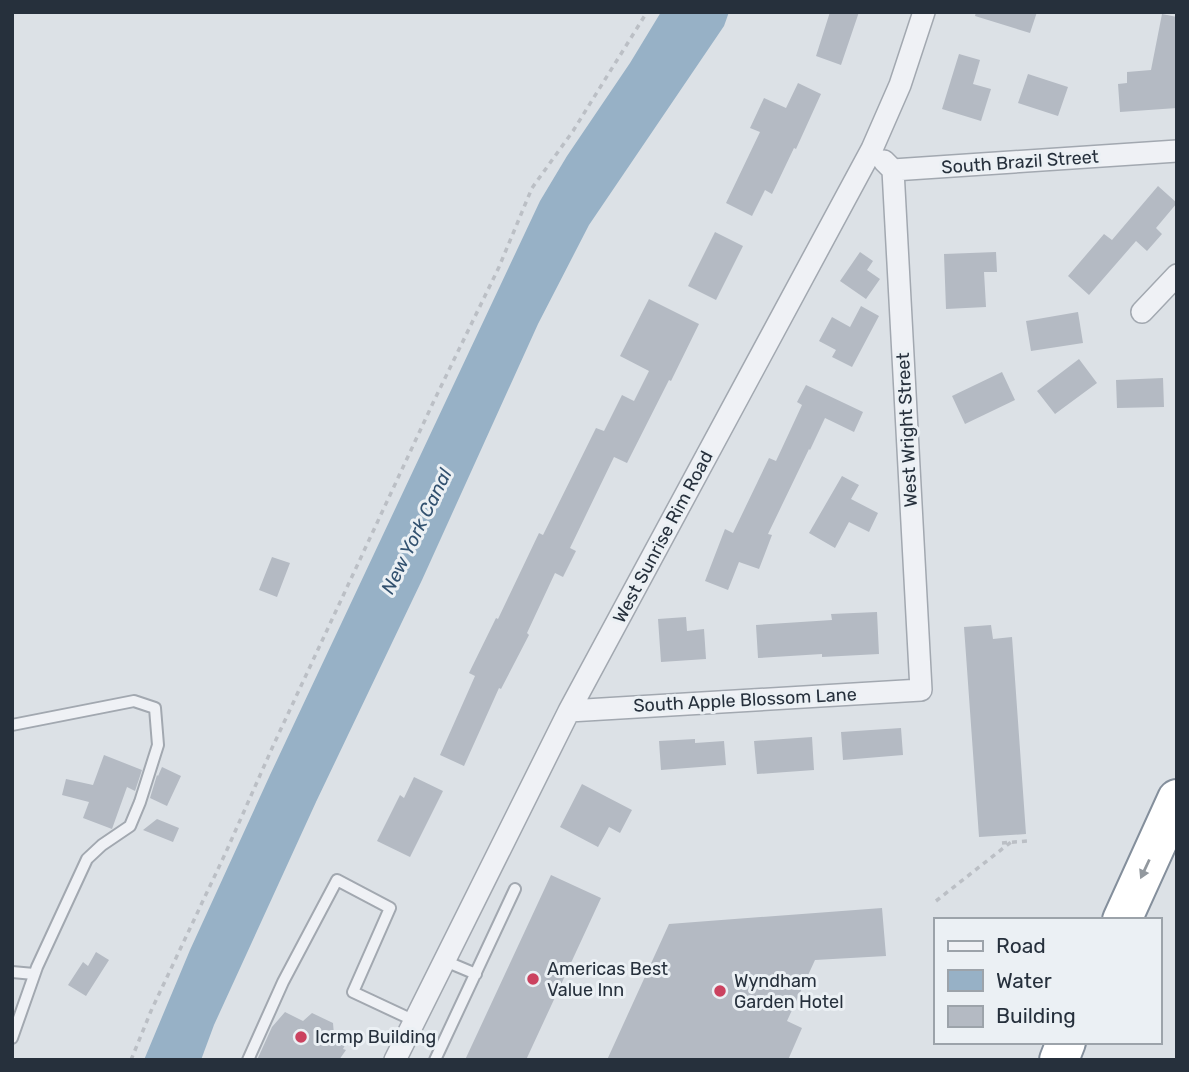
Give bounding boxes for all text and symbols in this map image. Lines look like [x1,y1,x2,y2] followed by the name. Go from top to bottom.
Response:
[941,146,1099,178] street label: South Brazil Street
[892,352,922,508] street label: West Wright Street
[608,447,718,627] street label: West Sunrise Rim Road
[376,464,457,598] water label: New York Canal
[633,683,857,717] street label: South Apple Blossom Lane
[1139,859,1151,879] one-way arrow
[934,918,1161,1044] legend
[996,933,1046,958] text: Road
[547,958,668,1001] place label: Americas Best Value Inn
[996,968,1052,993] text: Water
[734,970,844,1013] place label: Wyndham Garden Hotel
[525,971,541,987] marker: Americas Best Value Inn
[712,983,728,999] marker: Wyndham Garden Hotel
[996,1003,1076,1028] text: Building
[315,1026,436,1048] place label: Icrmp Building
[293,1029,309,1045] marker: Icrmp Building

